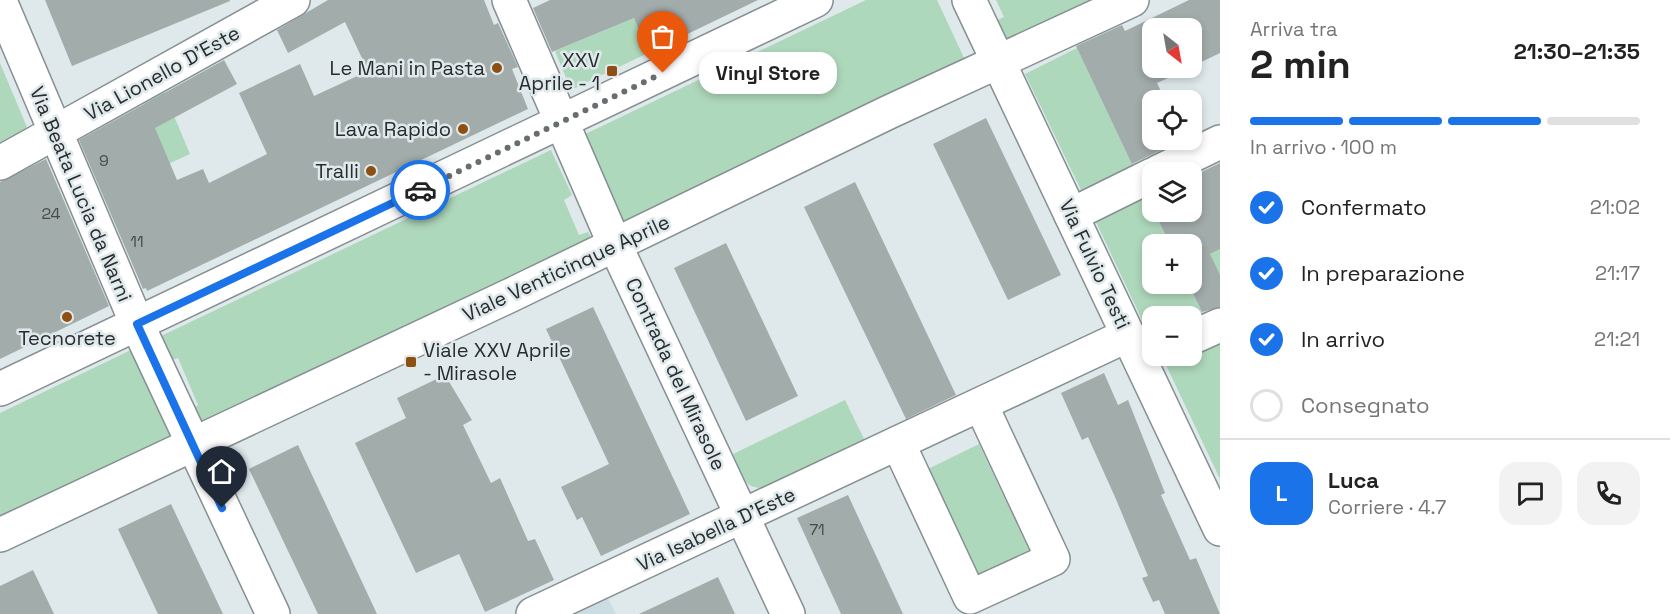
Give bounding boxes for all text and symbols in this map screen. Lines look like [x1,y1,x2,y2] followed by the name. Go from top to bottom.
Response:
[637,11,688,73] pin
[1250,16,1338,42] text: Arriva tra
[1142,18,1202,78] north arrow
[1142,18,1202,366] map controls
[80,19,244,127] street label: Via Lionello D'Este
[646,20,679,53] icon: bag
[1514,37,1640,65] text: 21:30–21:35
[1250,40,1351,89] text: 2 min
[519,47,600,96] place label: XXV Aprile - 1
[699,52,837,94] callout: Vinyl Store
[330,55,485,81] place label: Le Mani in Pasta
[716,60,820,86] text: Vinyl Store
[490,61,504,75] marker: Le Mani in Pasta
[605,64,619,78] marker: XXV Aprile - 1
[24,83,138,305] street label: Via Beata Lucia da Narni
[1142,90,1202,150] button: locate
[335,116,451,142] place label: Lava Rapido
[456,122,470,136] marker: Lava Rapido
[1250,134,1397,160] text: In arrivo · 100 m
[99,150,109,171] house number: 9
[315,158,359,184] place label: Tralli
[390,160,450,220] courier
[1142,162,1202,222] button: layers
[364,164,378,178] marker: Tralli
[404,174,437,207] icon: car
[1250,191,1283,224] icon: check
[1301,193,1427,221] text: Confermato
[1590,194,1640,220] text: 21:02
[1054,195,1136,333] street label: Via Fulvio Testi
[41,203,61,224] house number: 24
[458,209,674,327] street label: Viale Venticinque Aprile
[130,231,144,252] house number: 11
[1142,234,1202,294] button: +
[1250,257,1283,290] icon: check
[1301,259,1465,287] text: In preparazione
[1595,260,1640,286] text: 21:17
[620,274,732,474] street label: Contrada del Mirasole
[1142,306,1202,366] button: −
[60,310,74,324] marker: Tecnorete
[1250,323,1283,356] icon: check
[18,325,116,351] place label: Tecnorete
[1301,325,1385,353] text: In arrivo
[1594,326,1640,352] text: 21:21
[423,337,571,386] place label: Viale XXV Aprile - Mirasole
[404,355,418,369] marker: Viale XXV Aprile - Mirasole
[1301,391,1430,419] text: Consegnato
[196,446,247,508] pin
[205,455,238,488] icon: home
[1499,462,1562,525] button: chat
[1577,462,1640,525] button: phone
[1328,466,1379,494] text: Luca
[1276,479,1287,507] text: L
[632,481,800,577] street label: Via Isabella D'Este
[1328,494,1446,520] text: Corriere · 4.7
[809,519,825,540] house number: 71

